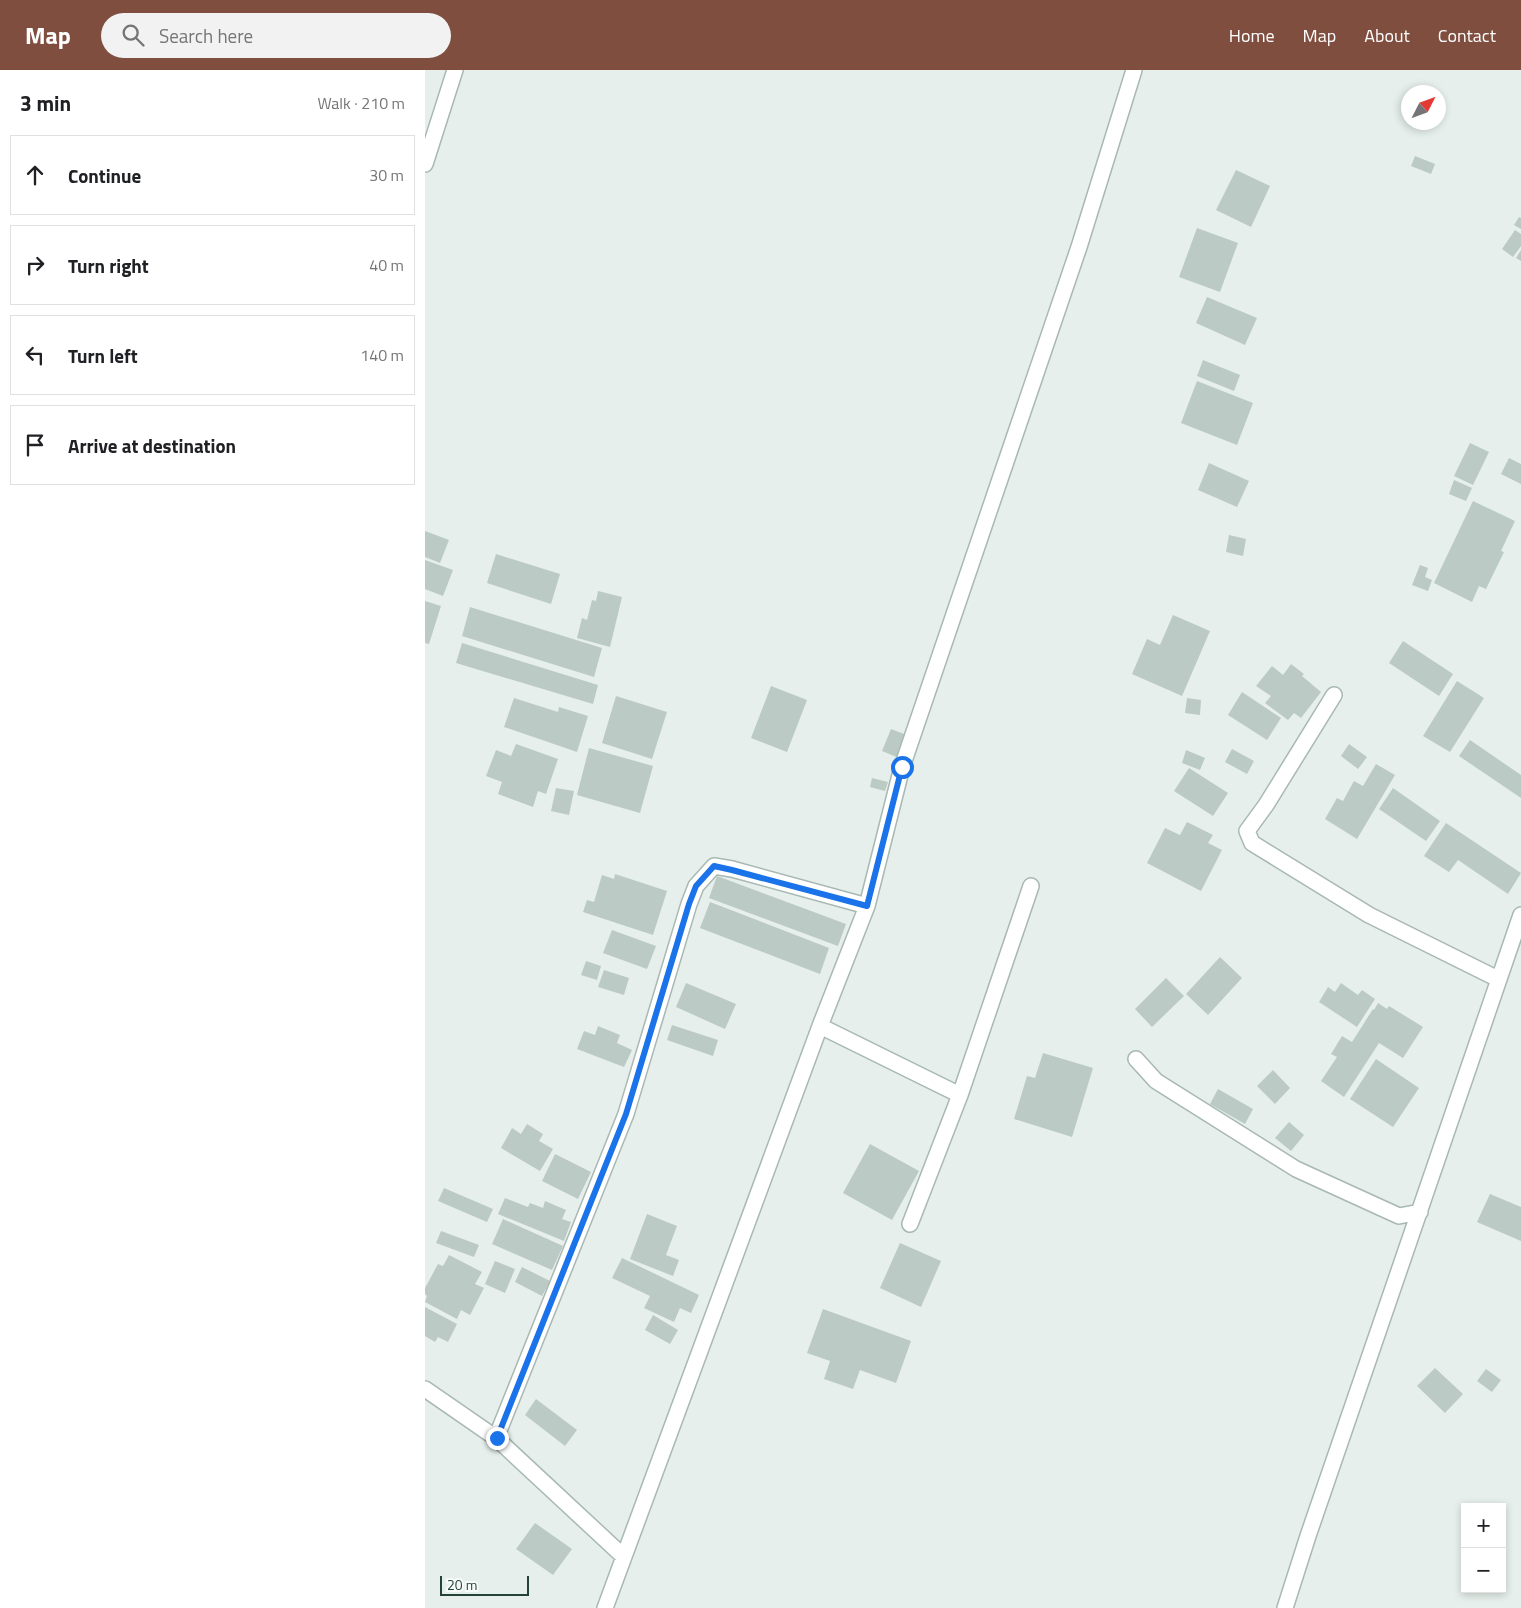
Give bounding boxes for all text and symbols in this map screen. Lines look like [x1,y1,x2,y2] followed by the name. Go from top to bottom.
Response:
[101,13,451,58] search box
[25,17,71,53] text: Map
[119,21,147,49] icon: search
[159,21,253,50] text: Search here
[1229,22,1275,49] text: Home
[1303,22,1336,49] text: Map
[1364,22,1410,49] text: About
[1438,22,1496,49] text: Contact
[1401,85,1446,130] north arrow
[20,87,71,119] text: 3 min
[317,91,405,115] text: Walk · 210 m
[21,161,49,189] icon: ahead
[68,161,141,190] text: Continue
[369,163,404,187] text: 30 m
[21,251,49,279] icon: right
[68,251,149,280] text: Turn right
[369,253,404,277] text: 40 m
[21,341,49,369] icon: left
[68,341,138,370] text: Turn left
[360,343,404,367] text: 140 m
[21,431,49,459] icon: arrive
[68,431,236,460] text: Arrive at destination
[891,756,914,779] route start
[486,1427,509,1450] route end
[1461,1503,1506,1593] map controls
[1461,1503,1506,1548] button: +
[1461,1548,1506,1593] button: −
[440,1573,529,1596] scale bar
[447,1574,477,1595] text: 20 m

